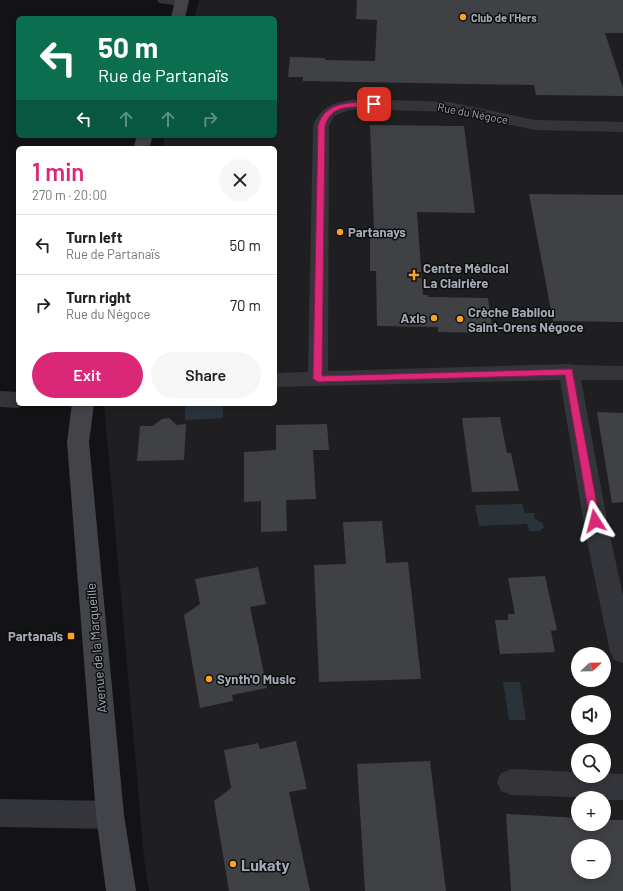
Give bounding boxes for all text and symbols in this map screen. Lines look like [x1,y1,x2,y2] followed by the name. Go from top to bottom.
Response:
[471,11,537,24] place label: Club de l’Hers
[458,12,468,22] marker: Club de l’Hers
[98,30,158,64] text: 50 m
[32,32,84,84] icon: left
[98,64,229,86] text: Rue de Partanaïs
[357,87,391,121] pin
[363,93,385,115] icon: arrive
[437,100,509,126] street label: Rue du Négoce
[73,108,95,130] icon: left
[115,108,137,130] icon: ahead
[157,108,179,130] icon: ahead
[199,108,221,130] icon: right
[32,157,84,186] text: 1 min
[219,159,261,201] button: close
[32,187,107,203] text: 270 m · 20:00
[348,224,406,240] place label: Partanays
[335,227,345,237] marker: Partanays
[66,228,122,246] text: Turn left
[32,234,54,256] icon: left
[229,236,261,254] text: 50 m
[66,246,160,262] text: Rue de Partanaïs
[423,260,509,291] place label: Centre Médical La Clairière
[408,269,420,281] marker: Centre Médical La Clairière
[66,288,131,306] text: Turn right
[32,294,54,316] icon: right
[230,296,261,314] text: 70 m
[468,304,584,335] place label: Crèche Babilou Saint-Orens Négoce
[66,306,151,322] text: Rue du Négoce
[400,310,426,326] place label: Axis
[429,313,439,323] marker: Axis
[455,314,465,324] marker: Crèche Babilou Saint-Orens Négoce
[32,352,143,398] button: Exit
[151,352,261,398] button: Share
[574,500,616,542] position arrow
[82,582,110,714] street label: Avenue de la Marqueille
[8,628,63,644] place label: Partanaïs
[66,631,76,641] marker: Partanaïs
[571,647,611,687] north arrow
[571,647,611,879] map controls
[217,671,296,687] place label: Synth'O Music
[204,674,214,684] marker: Synth'O Music
[571,695,611,735] button: sound
[571,743,611,783] button: search
[571,791,611,831] button: +
[571,839,611,879] button: −
[241,855,289,874] place label: Lukaty
[228,859,238,869] marker: Lukaty

